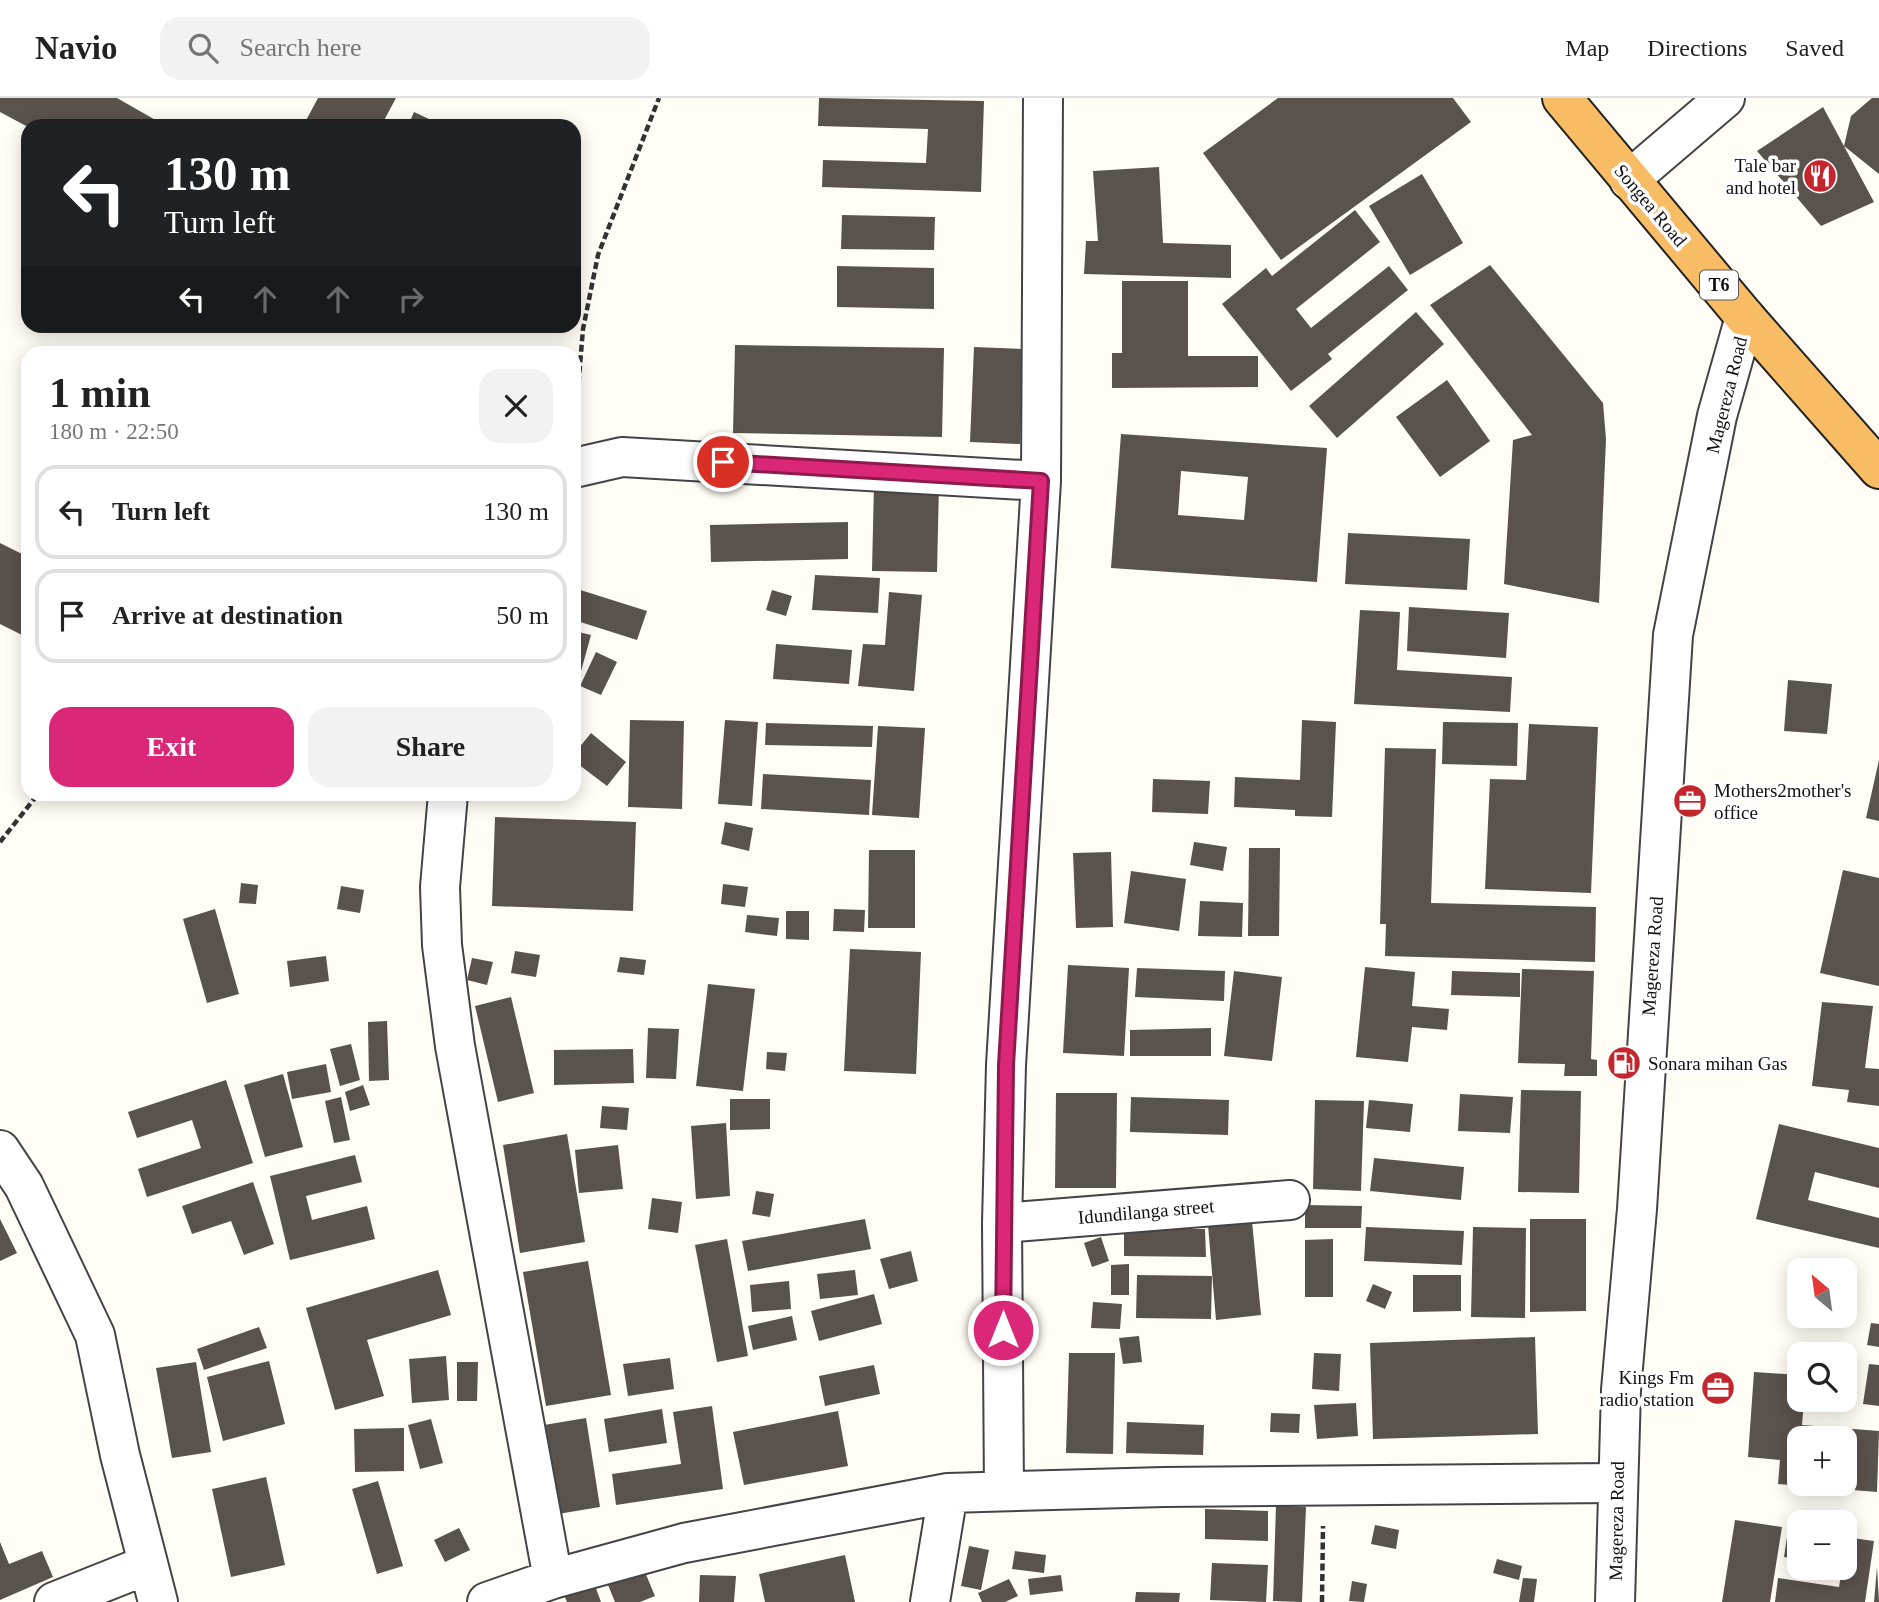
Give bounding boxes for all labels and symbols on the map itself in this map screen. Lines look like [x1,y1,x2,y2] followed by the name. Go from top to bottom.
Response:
[1726,155,1797,198] place label: Tale bar and hotel
[1801,157,1839,195] restaurant icon: Tale bar and hotel
[1610,160,1691,251] street label: Songea Road
[1700,270,1738,300] road number: T6
[1702,334,1751,456] street label: Magereza Road
[693,432,753,492] pin
[1714,780,1851,823] place label: Mothers2mother's office
[1671,782,1709,820] office icon: Mothers2mother's office
[1638,895,1667,1016] street label: Magereza Road
[1605,1044,1643,1082] fuel station icon: Sonara mihan Gas
[1648,1053,1787,1074] place label: Sonara mihan Gas
[1077,1195,1216,1228] street label: Idundilanga street
[1787,1258,1857,1328] north arrow
[966,1293,1040,1367] position arrow
[1600,1367,1694,1410] place label: Kings Fm radio station
[1699,1369,1737,1407] office icon: Kings Fm radio station
[1605,1460,1628,1581] street label: Magereza Road

